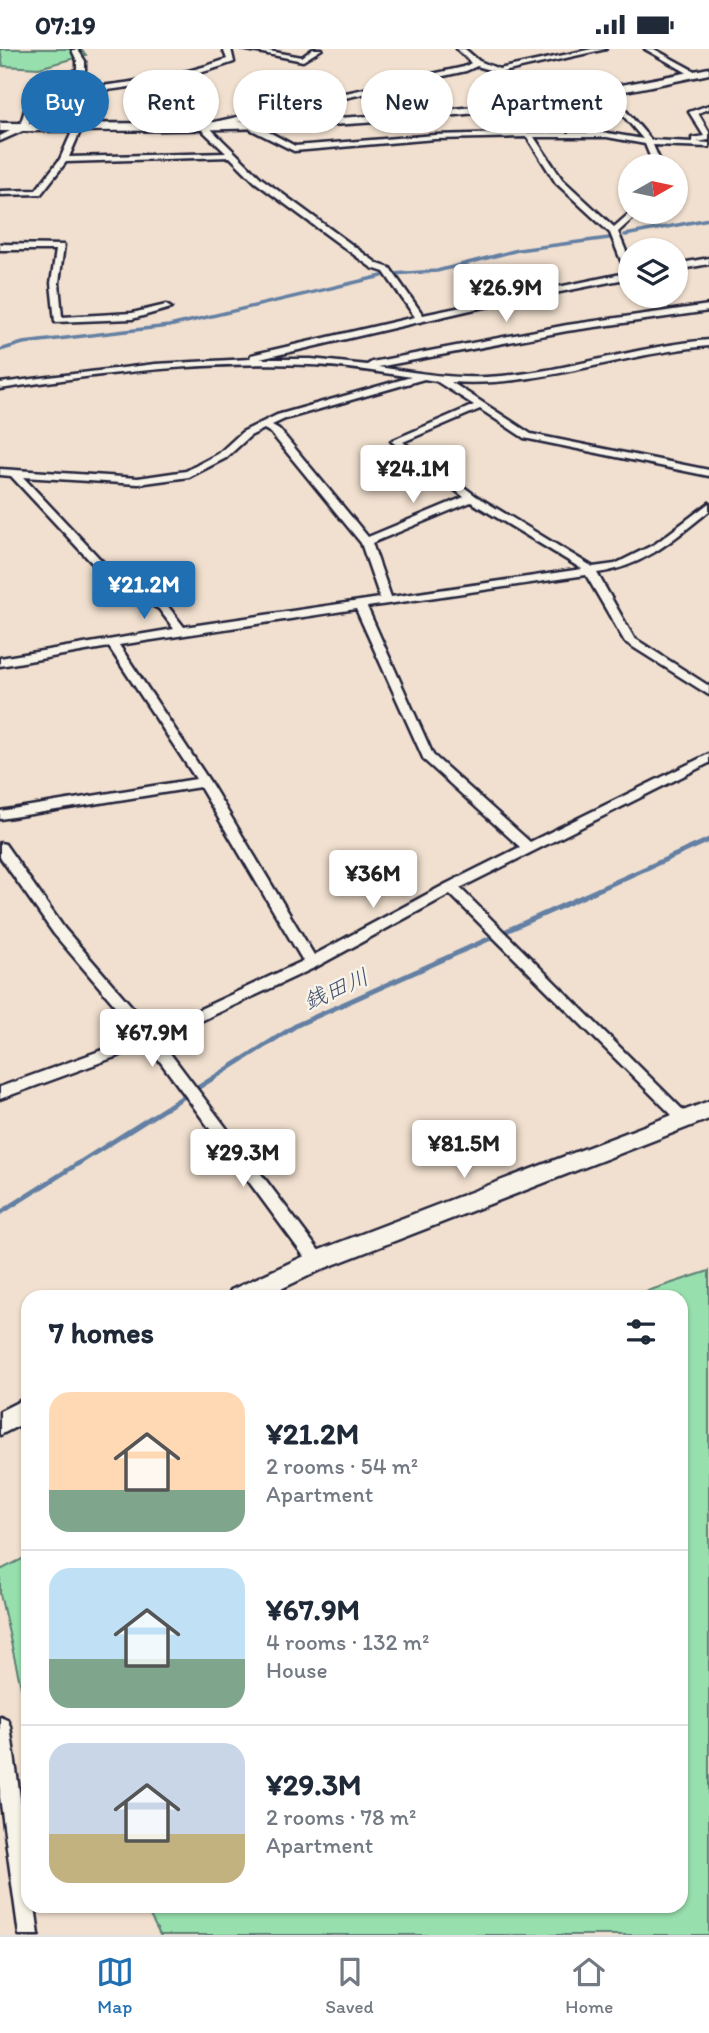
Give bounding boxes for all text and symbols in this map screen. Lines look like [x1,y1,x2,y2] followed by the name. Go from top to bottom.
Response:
[35,9,96,41] text: 07:19
[21,70,109,133] chip: Buy
[123,70,219,133] chip: Rent
[233,70,347,133] chip: Filters
[361,70,453,133] chip: New
[467,70,627,133] chip: Apartment
[618,154,688,224] north arrow
[618,154,688,308] map controls
[618,238,688,308] button: layers
[449,265,563,324] pin: ¥26.9M
[470,273,542,301] text: ¥26.9M
[356,445,470,505] pin: ¥24.1M
[376,454,450,482] text: ¥24.1M
[87,561,201,621] pin: ¥21.2M
[108,570,180,598] text: ¥21.2M
[332,851,414,910] pin: ¥36M
[345,859,401,887] text: ¥36M
[299,962,373,1016] water label: 銭田川
[95,1009,209,1069] pin: ¥67.9M
[116,1018,188,1046] text: ¥67.9M
[407,1121,521,1180] pin: ¥81.5M
[186,1129,300,1189] pin: ¥29.3M
[428,1129,500,1157] text: ¥81.5M
[206,1138,280,1166] text: ¥29.3M
[622,1313,660,1351] icon: filters
[49,1314,154,1351] text: 7 homes
[266,1415,359,1452] text: ¥21.2M
[105,1420,189,1504] icon: home
[266,1452,418,1480] text: 2 rooms · 54 m²
[266,1480,373,1508] text: Apartment
[266,1591,360,1628] text: ¥67.9M
[105,1596,189,1680] icon: home
[266,1628,429,1656] text: 4 rooms · 132 m²
[266,1656,328,1684] text: House
[266,1766,362,1803] text: ¥29.3M
[105,1771,189,1855] icon: home
[266,1803,416,1831] text: 2 rooms · 78 m²
[266,1831,373,1859] text: Apartment
[96,1953,134,2018] tab: Map
[325,1953,374,2018] tab: Saved
[565,1953,613,2018] tab: Home

